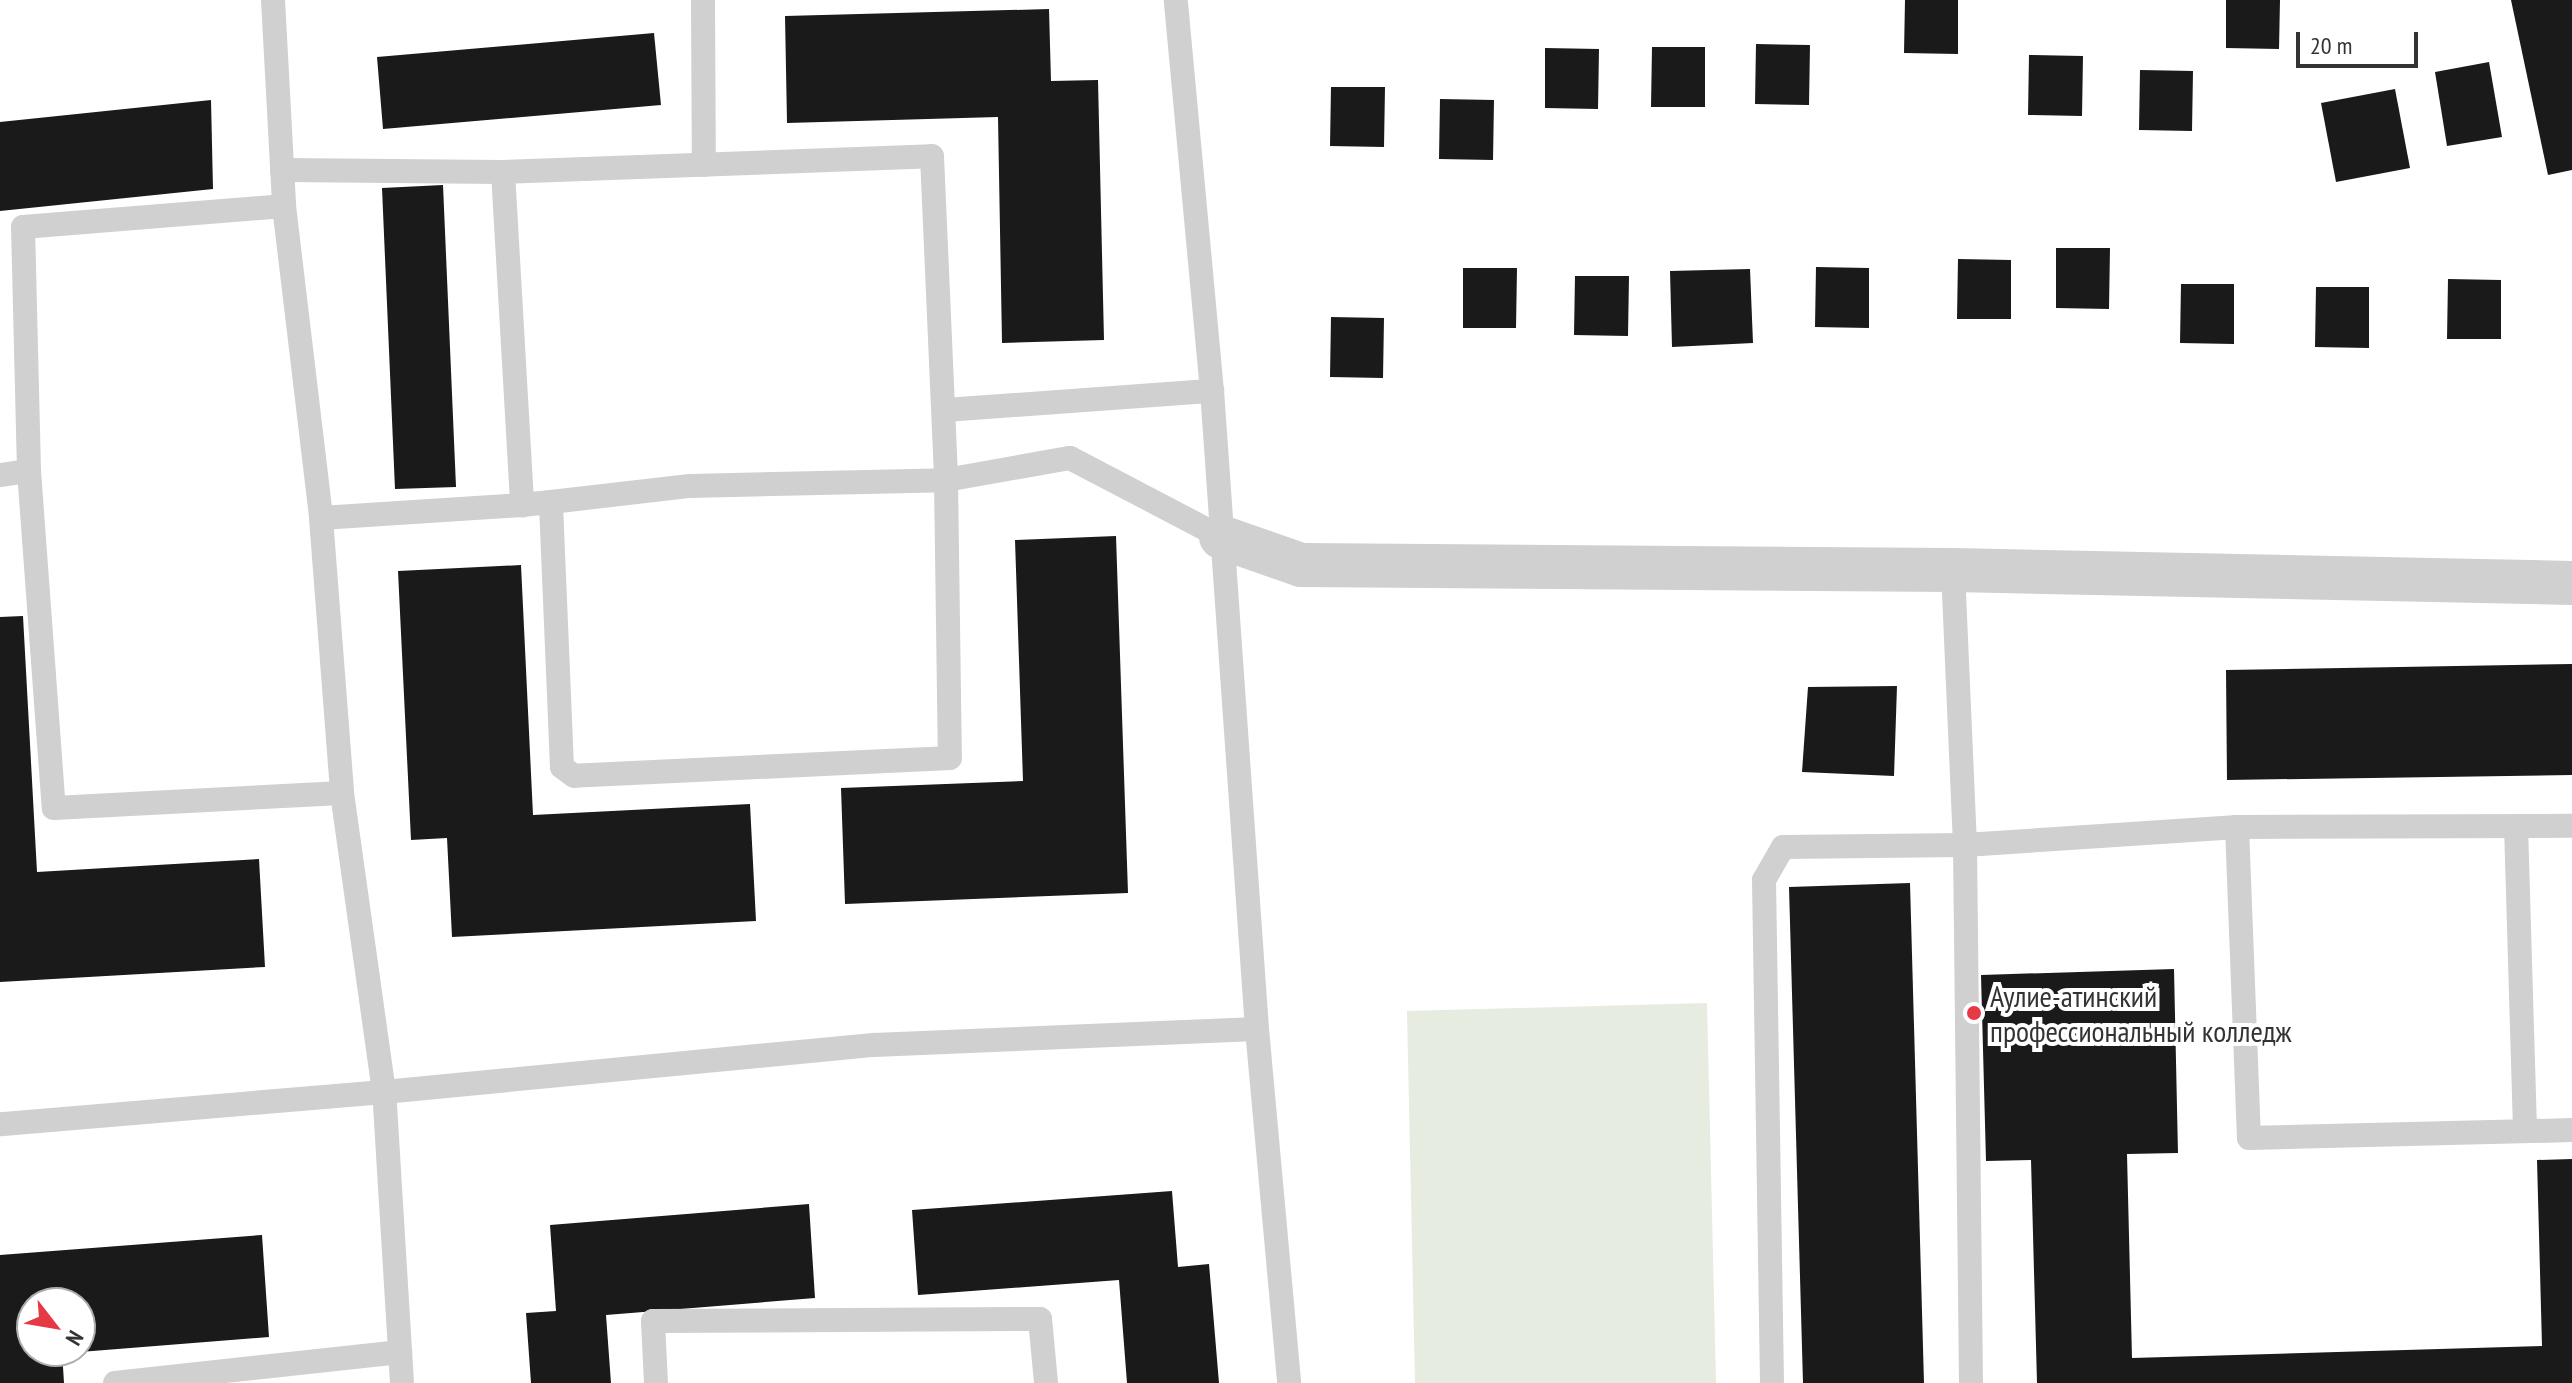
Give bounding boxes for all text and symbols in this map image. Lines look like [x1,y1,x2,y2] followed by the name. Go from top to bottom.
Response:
[2300,16,2422,66] scale bar
[2310,30,2352,61] text: 20 m
[1990,978,2292,1048] place label: Аулие-атинский профессиональный колледж
[1965,1004,1983,1022] marker: Аулие-атинский профессиональный колледж
[16,1287,96,1367] north arrow
[60,1326,90,1351] text: N

